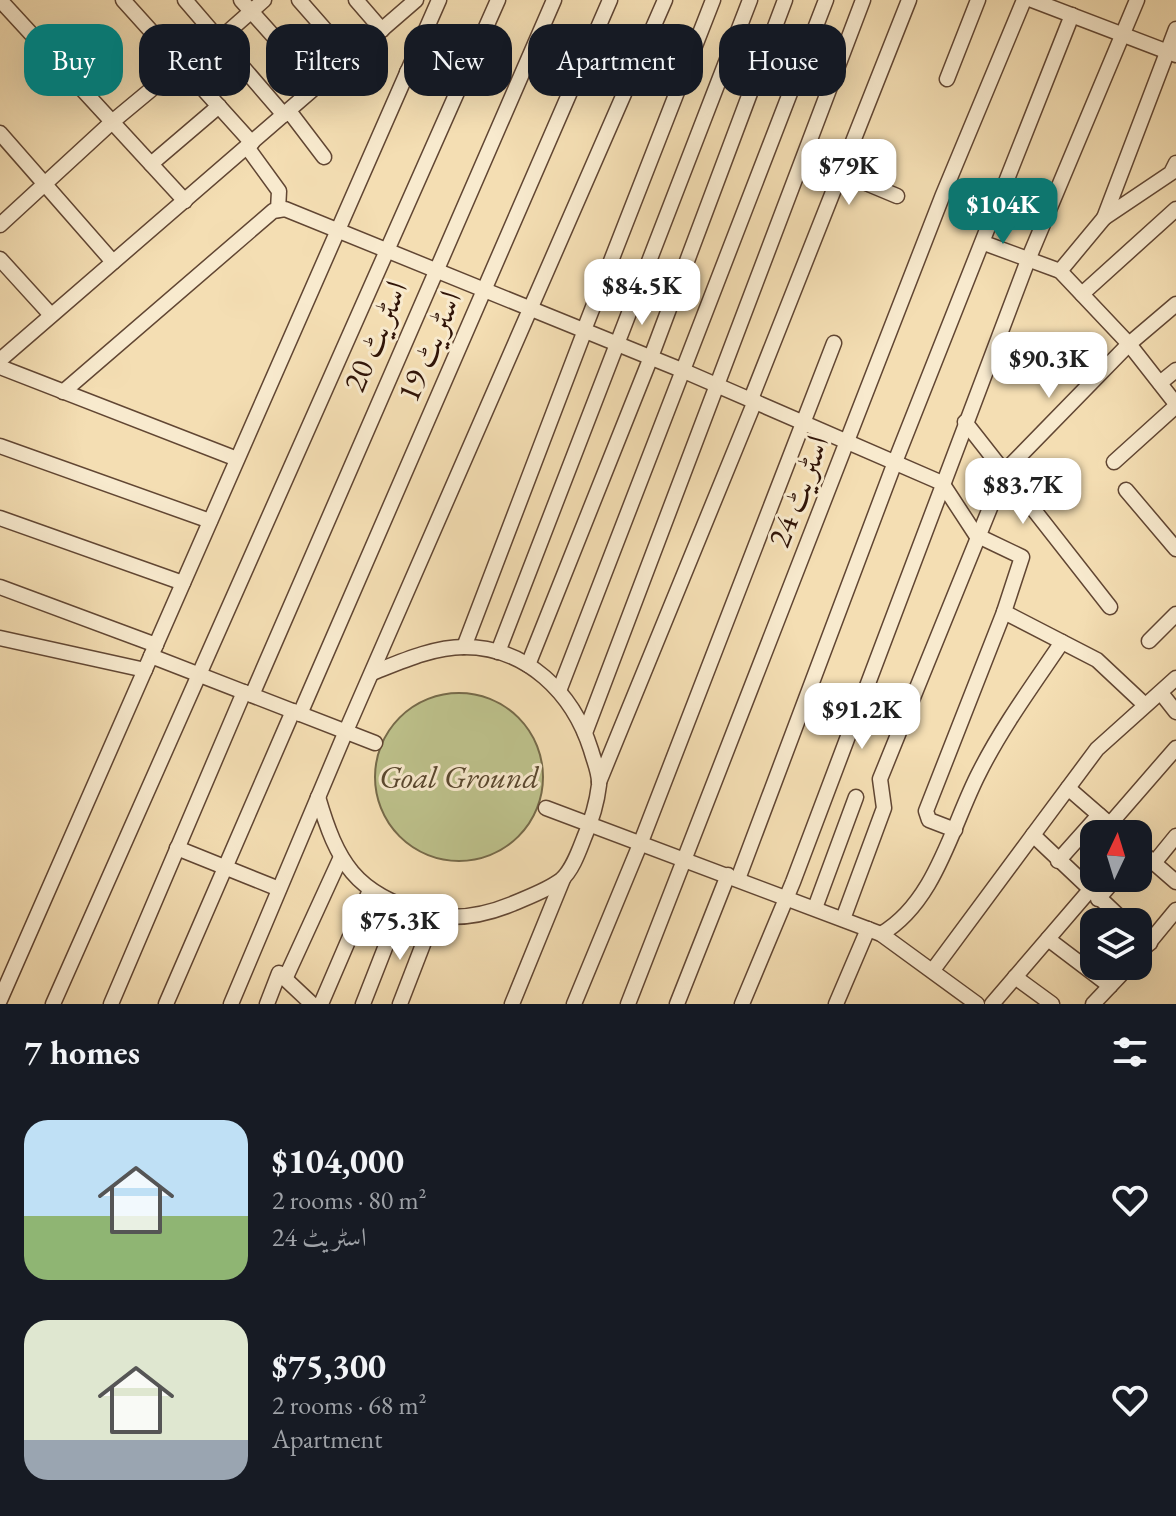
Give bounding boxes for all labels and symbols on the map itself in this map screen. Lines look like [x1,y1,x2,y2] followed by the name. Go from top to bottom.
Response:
[802,139,896,207] pin: $79K
[947,178,1059,246] pin: $104K
[577,259,707,327] pin: $84.5K
[333,274,417,398] street label: اسٹریٹ 20
[387,284,471,408] street label: اسٹریٹ 19
[984,332,1114,400] pin: $90.3K
[757,429,839,553] street label: اسٹریٹ 24
[958,458,1088,526] pin: $83.7K
[797,683,927,751] pin: $91.2K
[379,756,540,798] park label: Goal Ground
[1080,820,1152,892] north arrow
[335,894,465,962] pin: $75.3K

